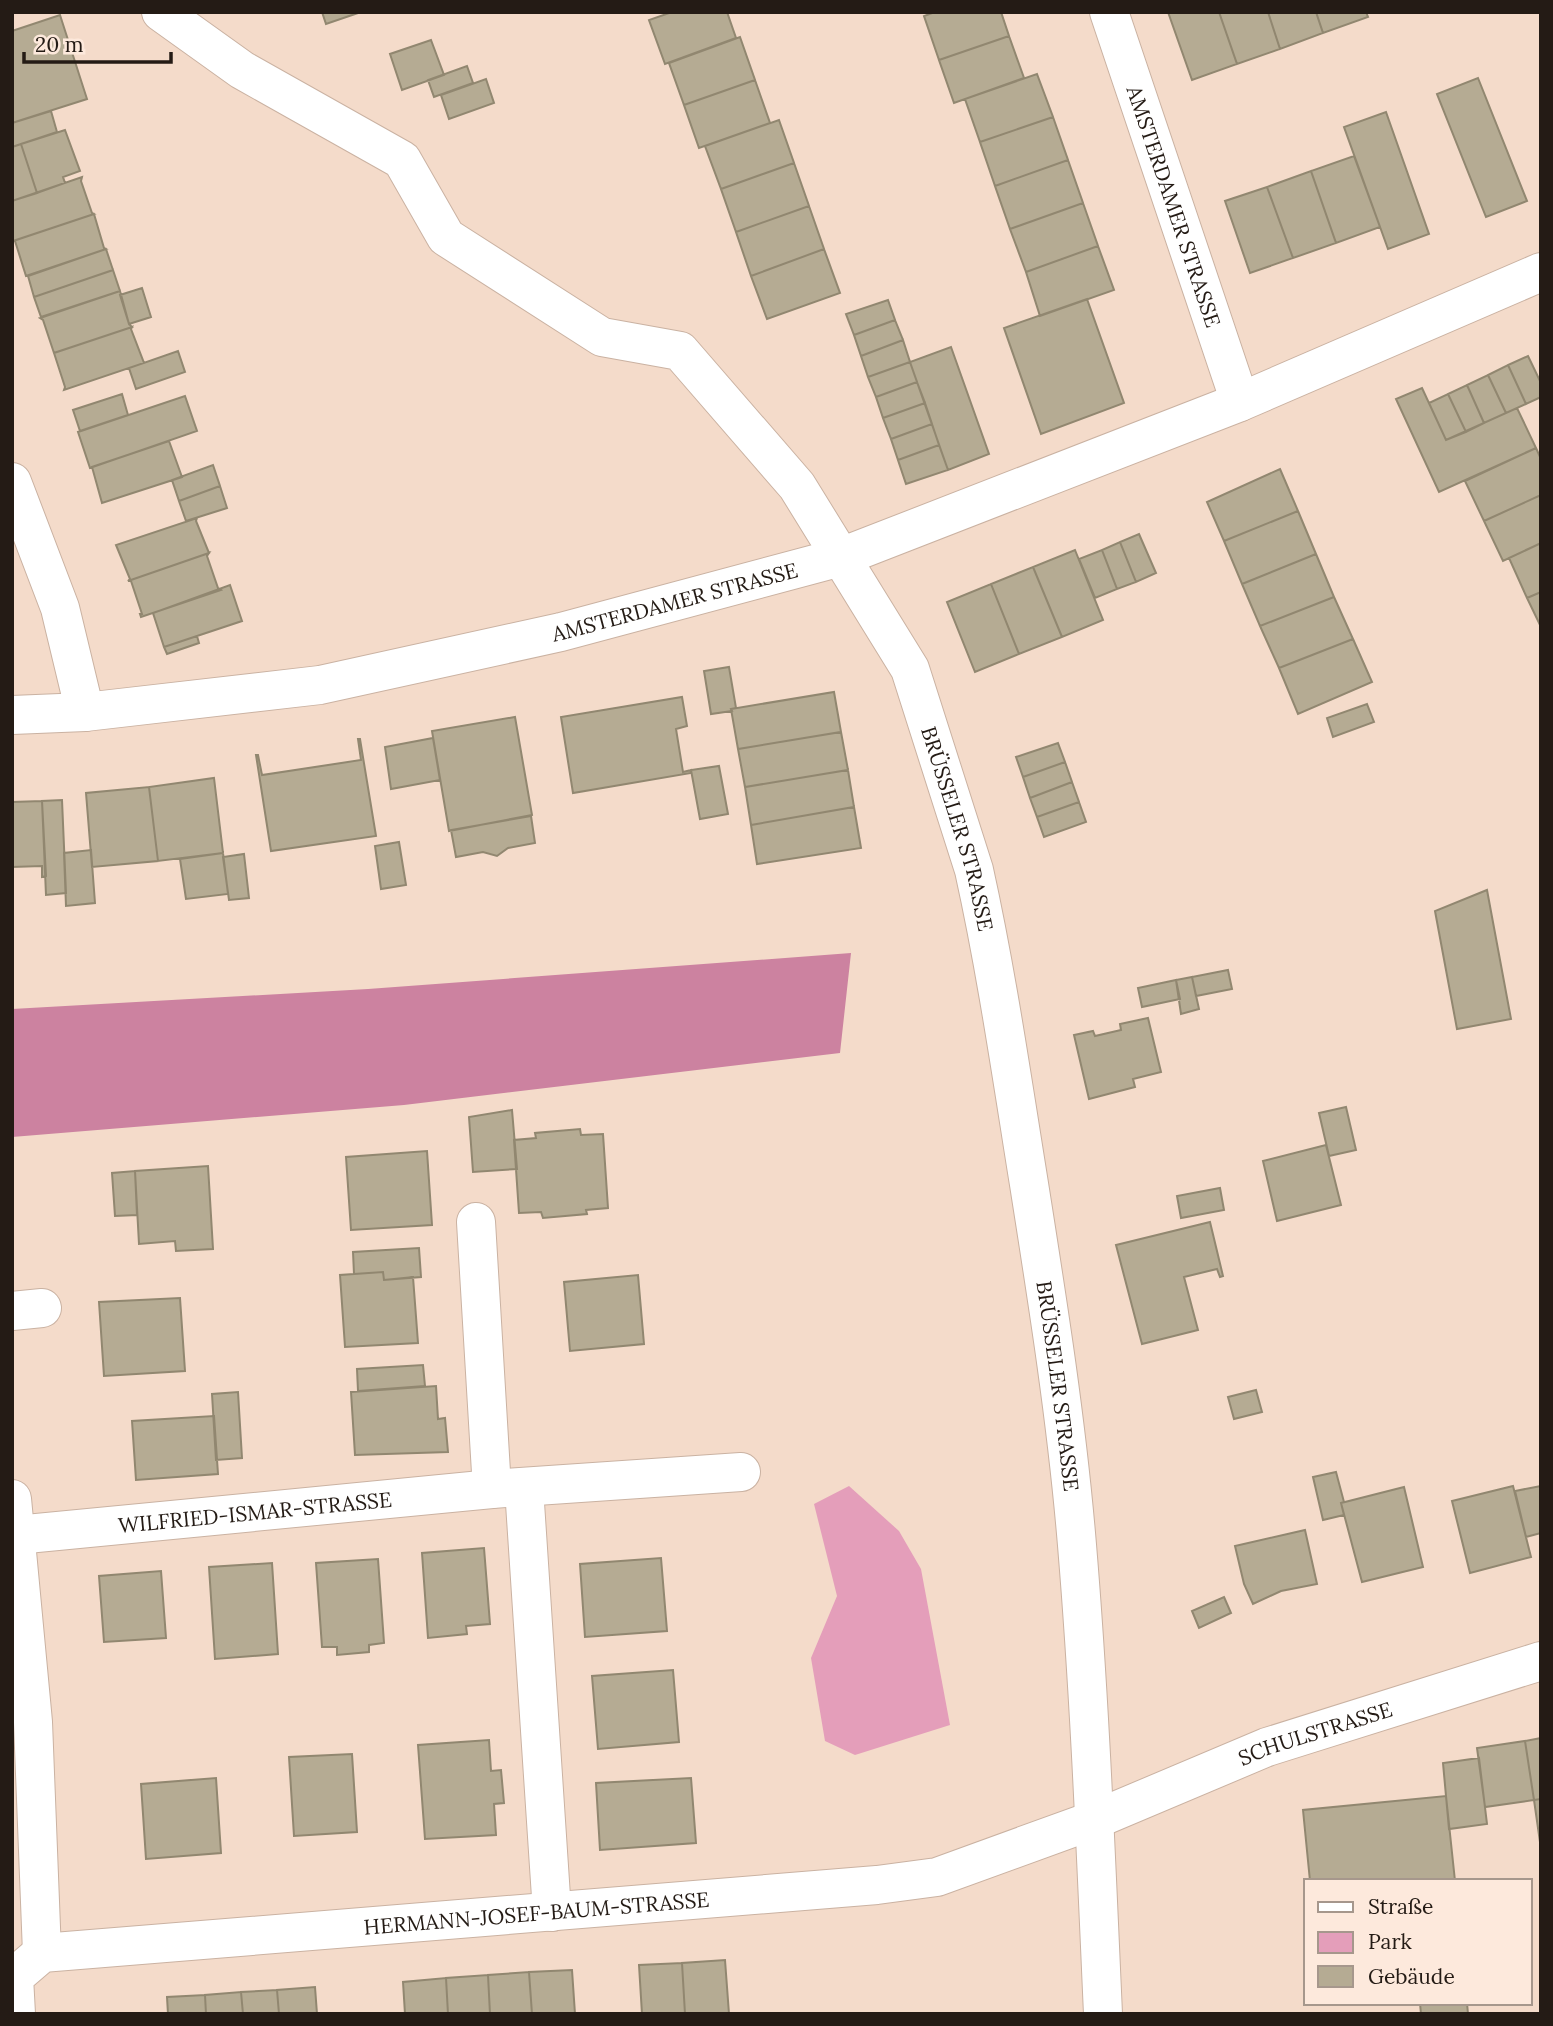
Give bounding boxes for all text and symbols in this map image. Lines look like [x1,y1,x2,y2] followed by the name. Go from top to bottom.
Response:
[24,21,172,65] scale bar
[35,31,84,58] text: 20 m
[1121,81,1227,331] street label: AMSTERDAMER STRASSE
[548,556,800,647] street label: AMSTERDAMER STRASSE
[916,723,1000,933] street label: BRÜSSELER STRASSE
[1031,1279,1085,1493] street label: BRÜSSELER STRASSE
[117,1485,393,1539] street label: WILFRIED-ISMAR-STRASSE
[1234,1695,1395,1771] street label: SCHULSTRASSE
[1304,1879,1532,2005] legend
[363,1885,710,1940] street label: HERMANN-JOSEF-BAUM-STRASSE
[1368,1893,1433,1920] text: Straße
[1368,1928,1412,1955] text: Park
[1368,1963,1455,1990] text: Gebäude

